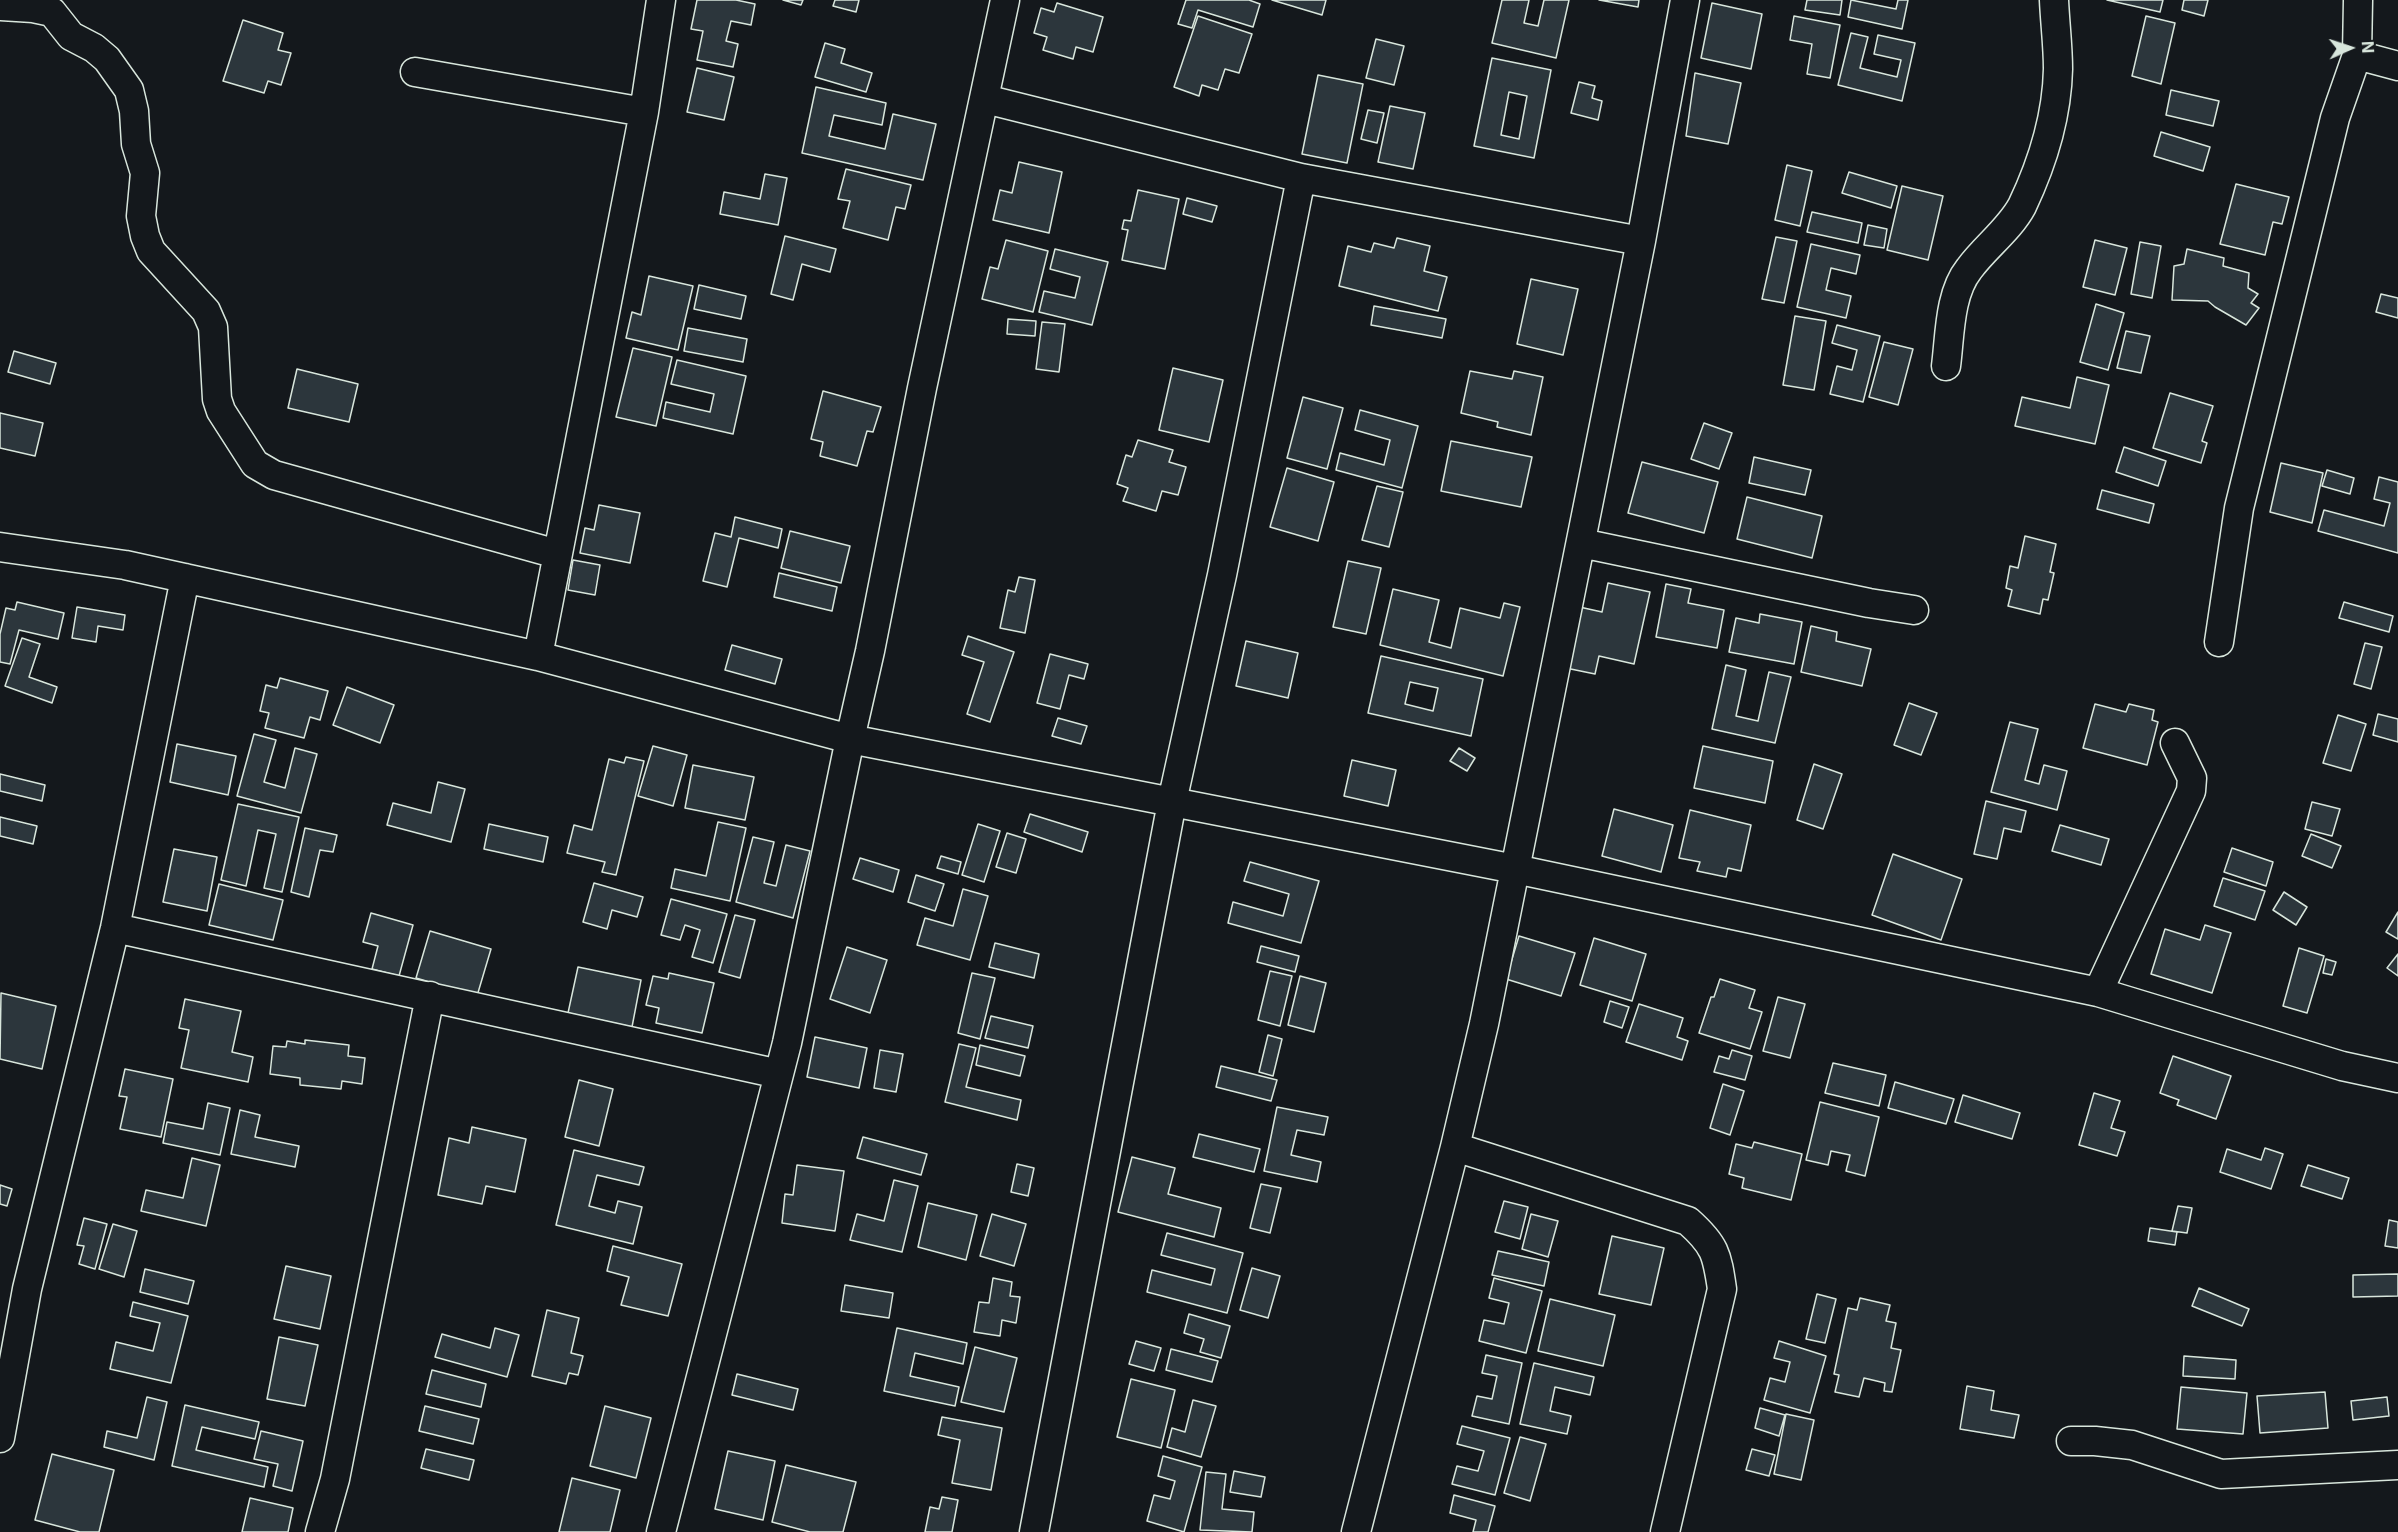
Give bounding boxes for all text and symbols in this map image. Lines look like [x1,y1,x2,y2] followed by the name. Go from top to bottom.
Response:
[2320,18,2380,78] north arrow
[2358,40,2378,54] text: N

